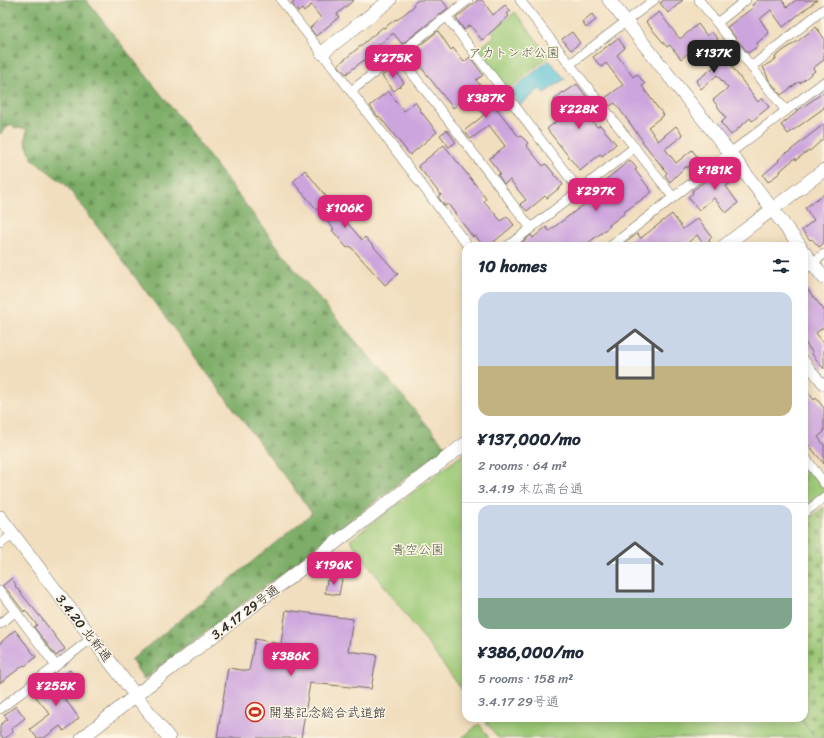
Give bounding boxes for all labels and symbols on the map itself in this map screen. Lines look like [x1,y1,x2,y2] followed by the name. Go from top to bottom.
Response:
[686,40,742,74] pin: ¥137K
[468,41,560,64] park label: アカトンボ公園
[365,45,421,79] pin: ¥275K
[458,85,514,119] pin: ¥387K
[551,96,607,130] pin: ¥228K
[687,157,743,191] pin: ¥181K
[568,178,624,212] pin: ¥297K
[317,195,373,229] pin: ¥106K
[392,538,444,561] park label: 青空公園
[306,552,362,586] pin: ¥196K
[206,578,284,646] street label: 3.4.17 29号通
[50,589,118,667] street label: 3.4.20 北新通
[263,643,319,677] pin: ¥386K
[28,673,84,707] pin: ¥255K
[244,701,266,723] sports icon: 開基記念総合武道館
[269,701,386,724] place label: 開基記念総合武道館

